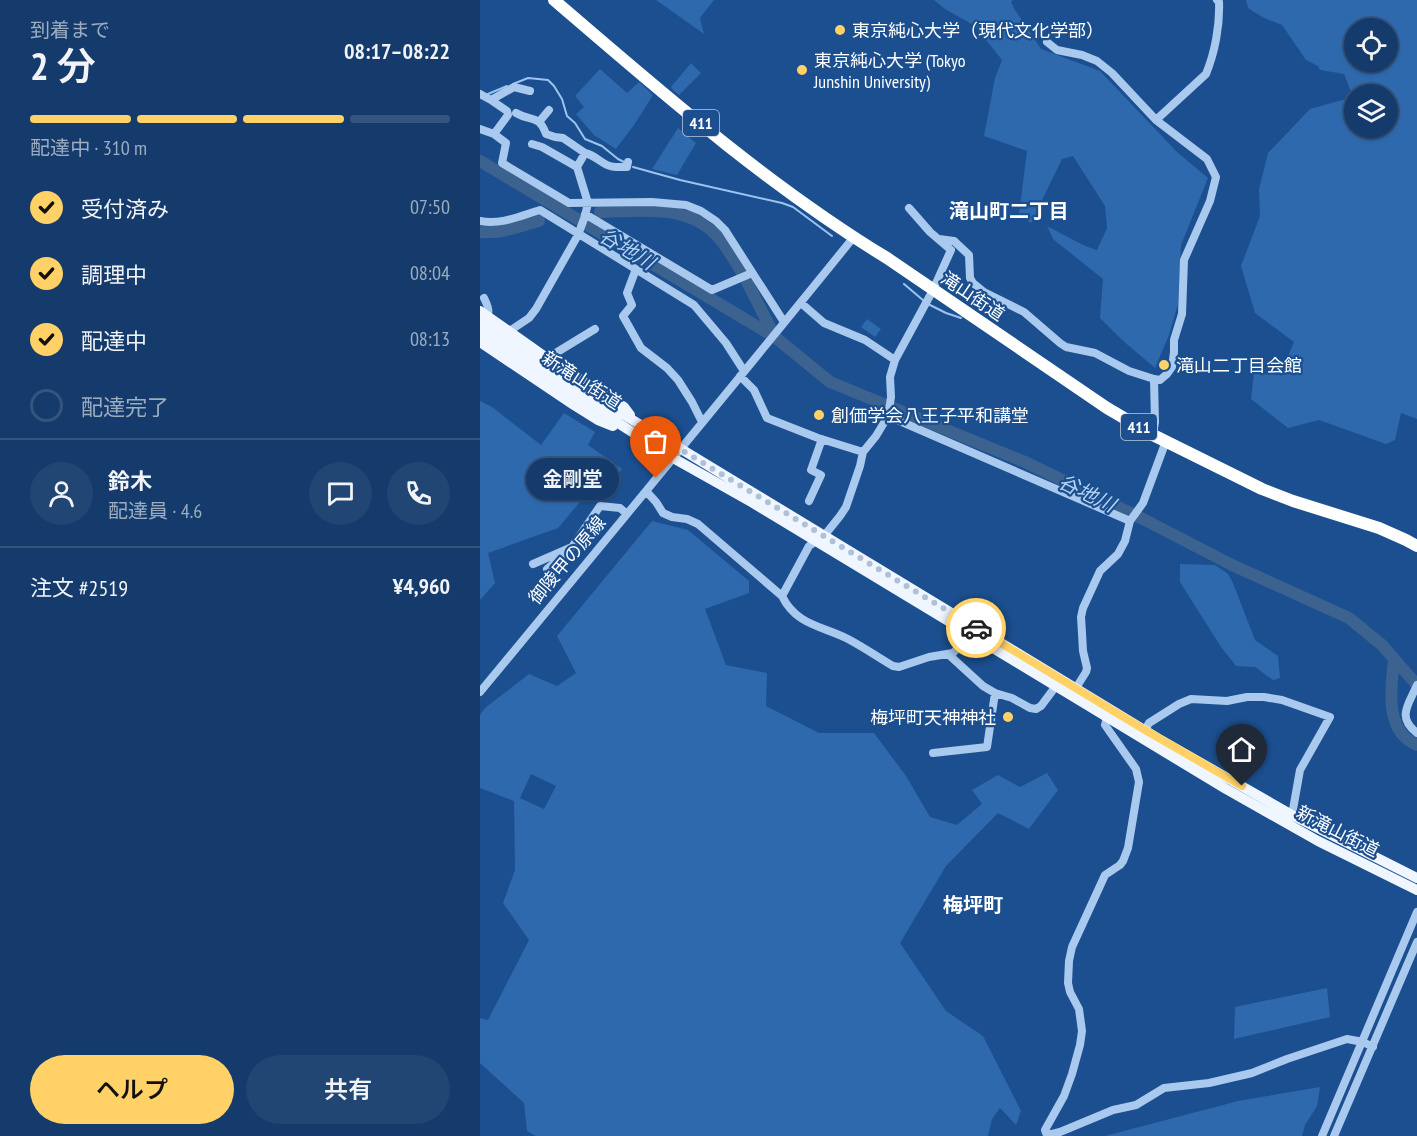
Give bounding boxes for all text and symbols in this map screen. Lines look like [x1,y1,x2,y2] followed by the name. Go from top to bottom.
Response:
[30,17,110,43] text: 到着まで
[1344,18,1398,138] map controls
[1344,18,1398,72] button: locate
[852,19,1104,42] place label: 東京純心大学（現代文化学部）
[833,23,847,37] marker: 東京純心大学（現代文化学部）
[344,37,450,65] text: 08:17–08:22
[30,40,96,91] text: 2 分
[813,49,966,93] place label: 東京純心大学 (Tokyo Junshin University)
[795,63,809,77] marker: 東京純心大学 (Tokyo Junshin University)
[1344,84,1398,138] button: layers
[683,110,719,136] road number: 411
[30,135,147,161] text: 配達中 · 310 m
[30,191,63,224] icon: check
[410,194,450,220] text: 07:50
[81,195,169,223] text: 受付済み
[949,198,1069,224] district label: 滝山町二丁目
[595,222,661,277] water label: 谷地川
[30,257,63,290] icon: check
[410,260,450,286] text: 08:04
[81,261,147,289] text: 調理中
[937,266,1009,326] street label: 滝山街道
[30,323,63,356] icon: check
[410,326,450,352] text: 08:13
[81,327,147,355] text: 配達中
[538,346,626,414] street label: 新滝山街道
[1176,354,1302,377] place label: 滝山二丁目会館
[1157,358,1171,372] marker: 滝山二丁目会館
[81,393,169,421] text: 配達完了
[831,404,1029,427] place label: 創価学会八王子平和講堂
[812,408,826,422] marker: 創価学会八王子平和講堂
[1121,414,1157,440] road number: 411
[630,416,681,478] pin
[639,425,672,458] icon: bag
[527,457,620,499] callout: 金剛堂
[30,462,93,525] button: person
[309,462,372,525] button: chat
[387,462,450,525] button: phone
[543,466,603,492] text: 金剛堂
[108,467,152,495] text: 鈴木
[1054,468,1121,519] water label: 谷地川
[108,498,202,524] text: 配達員 · 4.6
[523,511,611,609] street label: 御陵甲の原線
[393,572,450,600] text: ¥4,960
[30,574,128,602] text: 注文 #2519
[946,598,1006,658] courier
[960,612,993,645] icon: car
[870,706,996,729] place label: 梅坪町天神神社
[1001,710,1015,724] marker: 梅坪町天神神社
[1216,724,1267,786] pin
[1225,733,1258,766] icon: home
[1293,800,1383,862] street label: 新滝山街道
[943,892,1003,918] district label: 梅坪町
[30,1055,234,1124] button: ヘルプ
[246,1055,450,1124] button: 共有

